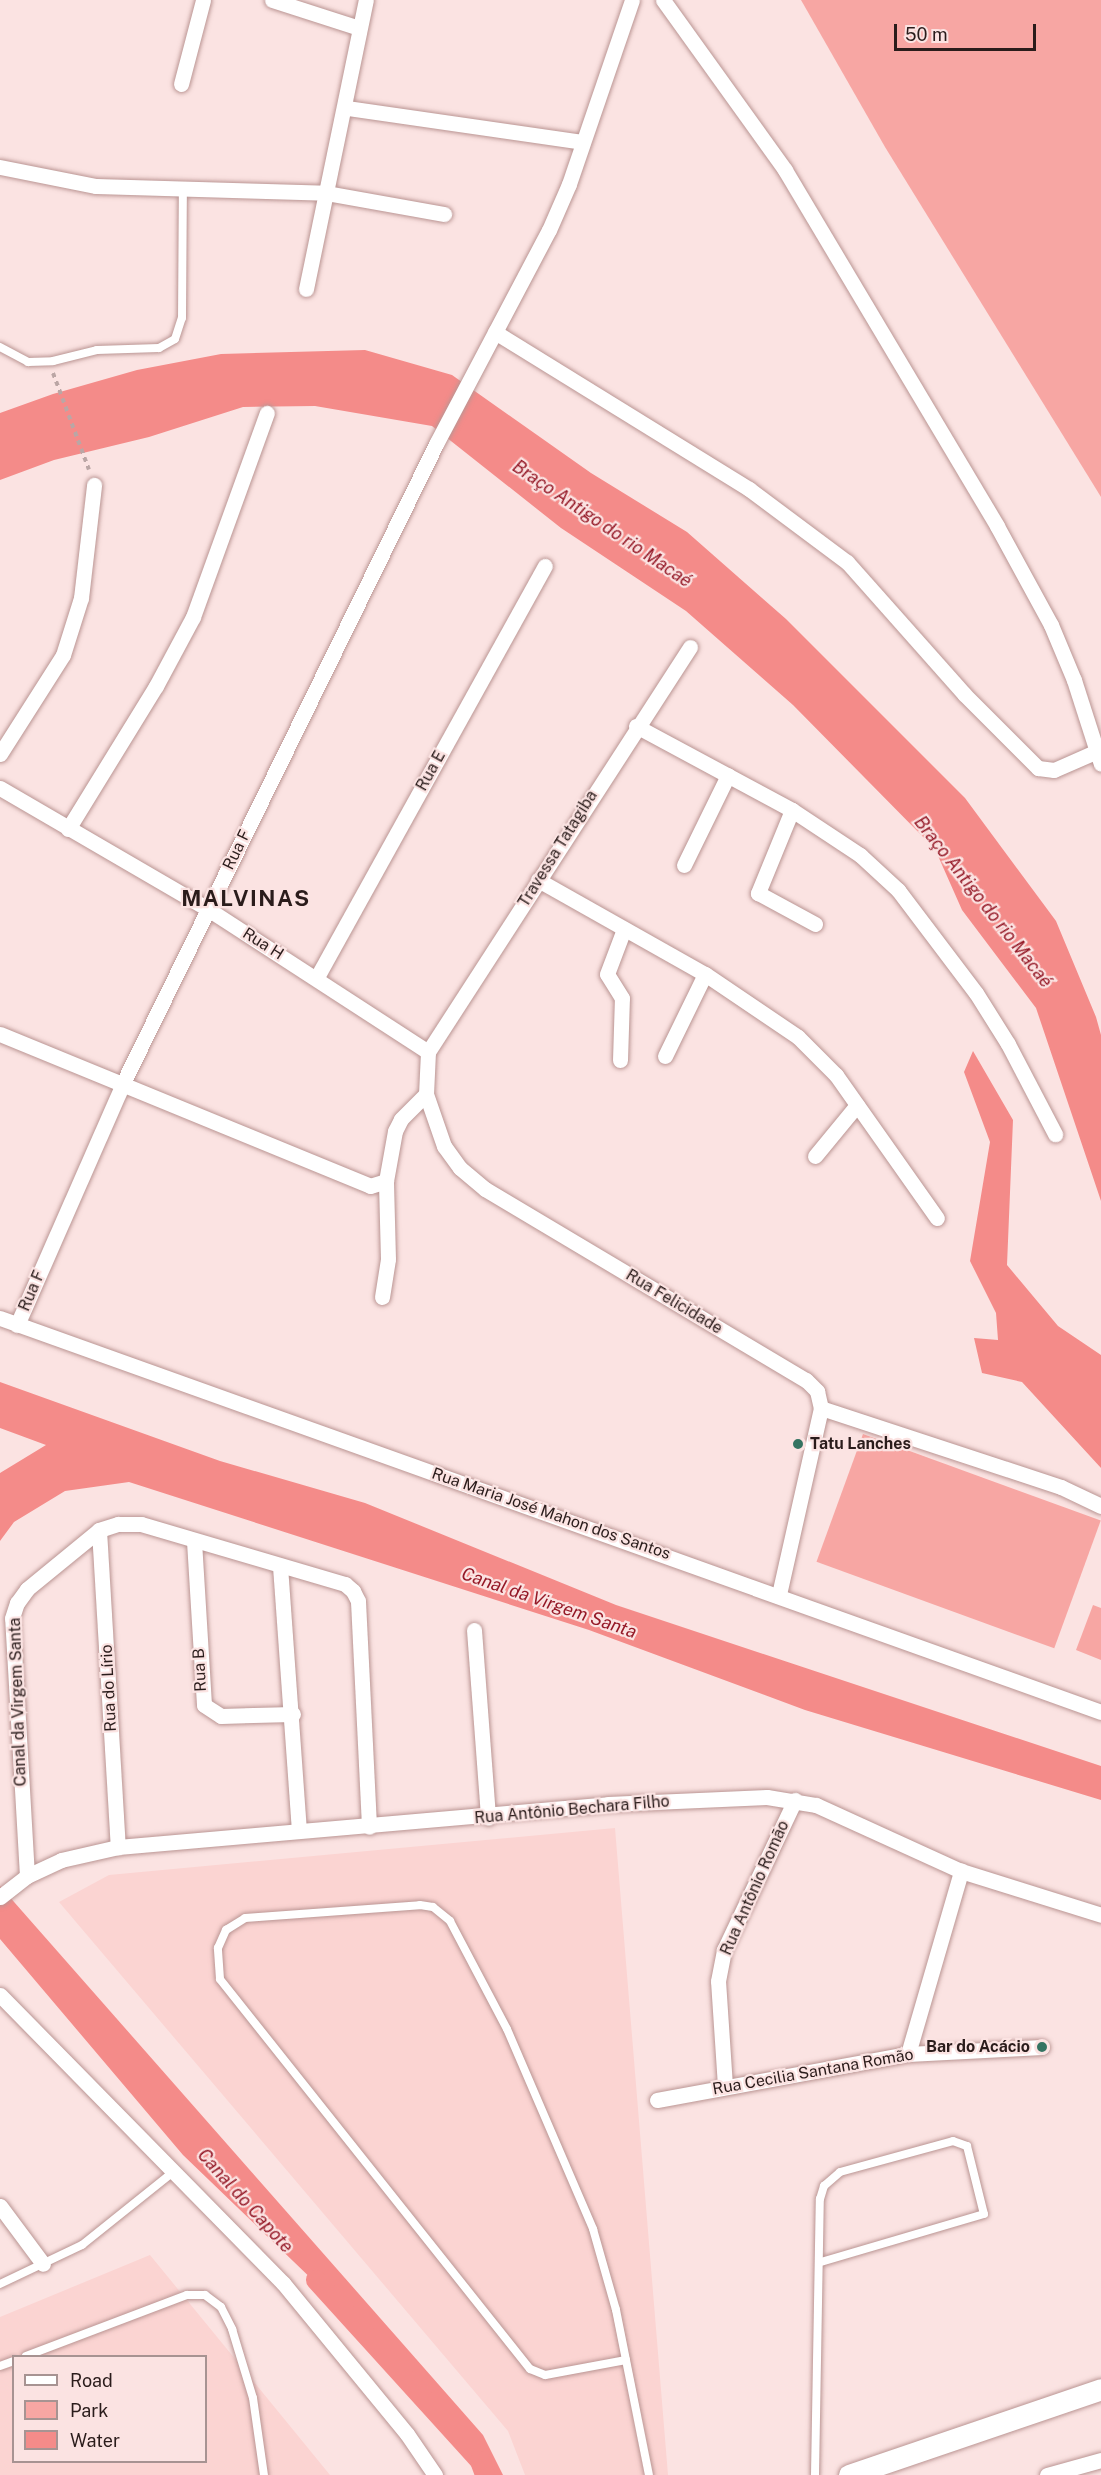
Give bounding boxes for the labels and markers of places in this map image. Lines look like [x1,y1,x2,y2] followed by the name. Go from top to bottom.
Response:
[810,1434,911,1454] place label: Tatu Lanches
[791,1437,805,1451] marker: Tatu Lanches
[926,2037,1030,2057] place label: Bar do Acácio
[1035,2040,1049,2054] marker: Bar do Acácio

